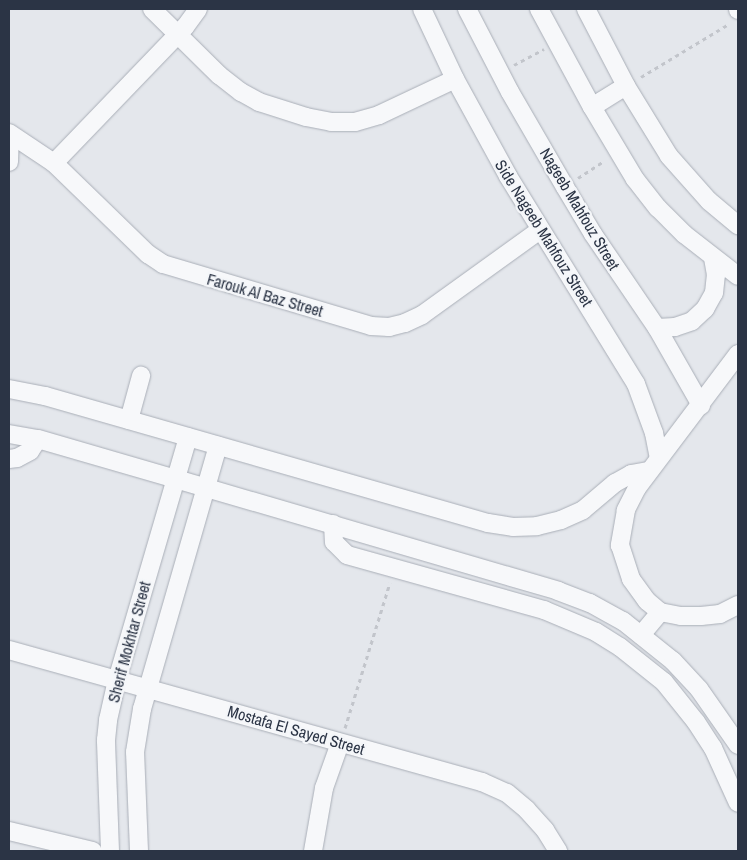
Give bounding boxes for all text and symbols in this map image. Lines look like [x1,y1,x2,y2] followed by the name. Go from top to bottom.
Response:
[536,145,624,273] street label: Nageeb Mahfouz Street
[491,156,597,310] street label: Side Nageeb Mahfouz Street
[204,269,326,321] street label: Farouk Al Baz Street
[104,579,154,705] street label: Sherif Mokhtar Street
[225,701,367,759] street label: Mostafa El Sayed Street

